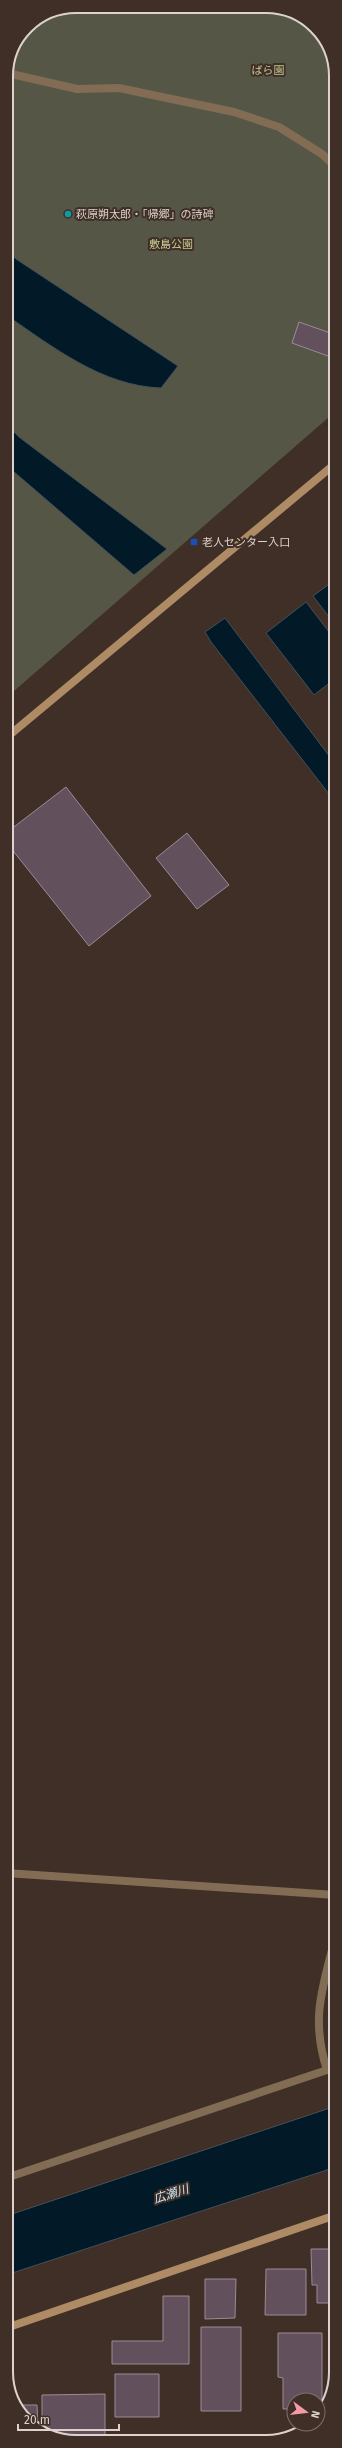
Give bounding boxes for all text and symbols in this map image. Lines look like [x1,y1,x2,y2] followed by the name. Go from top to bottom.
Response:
[252,64,285,77] park label: ばら園
[76,208,214,221] place label: 萩原朔太郎・「帰郷」の詩碑
[63,209,73,219] marker: 萩原朔太郎・「帰郷」の詩碑
[149,238,193,251] park label: 敷島公園
[202,536,290,549] place label: 老人センター入口
[189,537,199,547] marker: 老人センター入口
[152,2181,192,2206] water label: 広瀬川
[286,2392,326,2432] north arrow
[18,2406,119,2432] scale bar
[308,2409,322,2420] text: N
[24,2413,50,2427] text: 20 m

